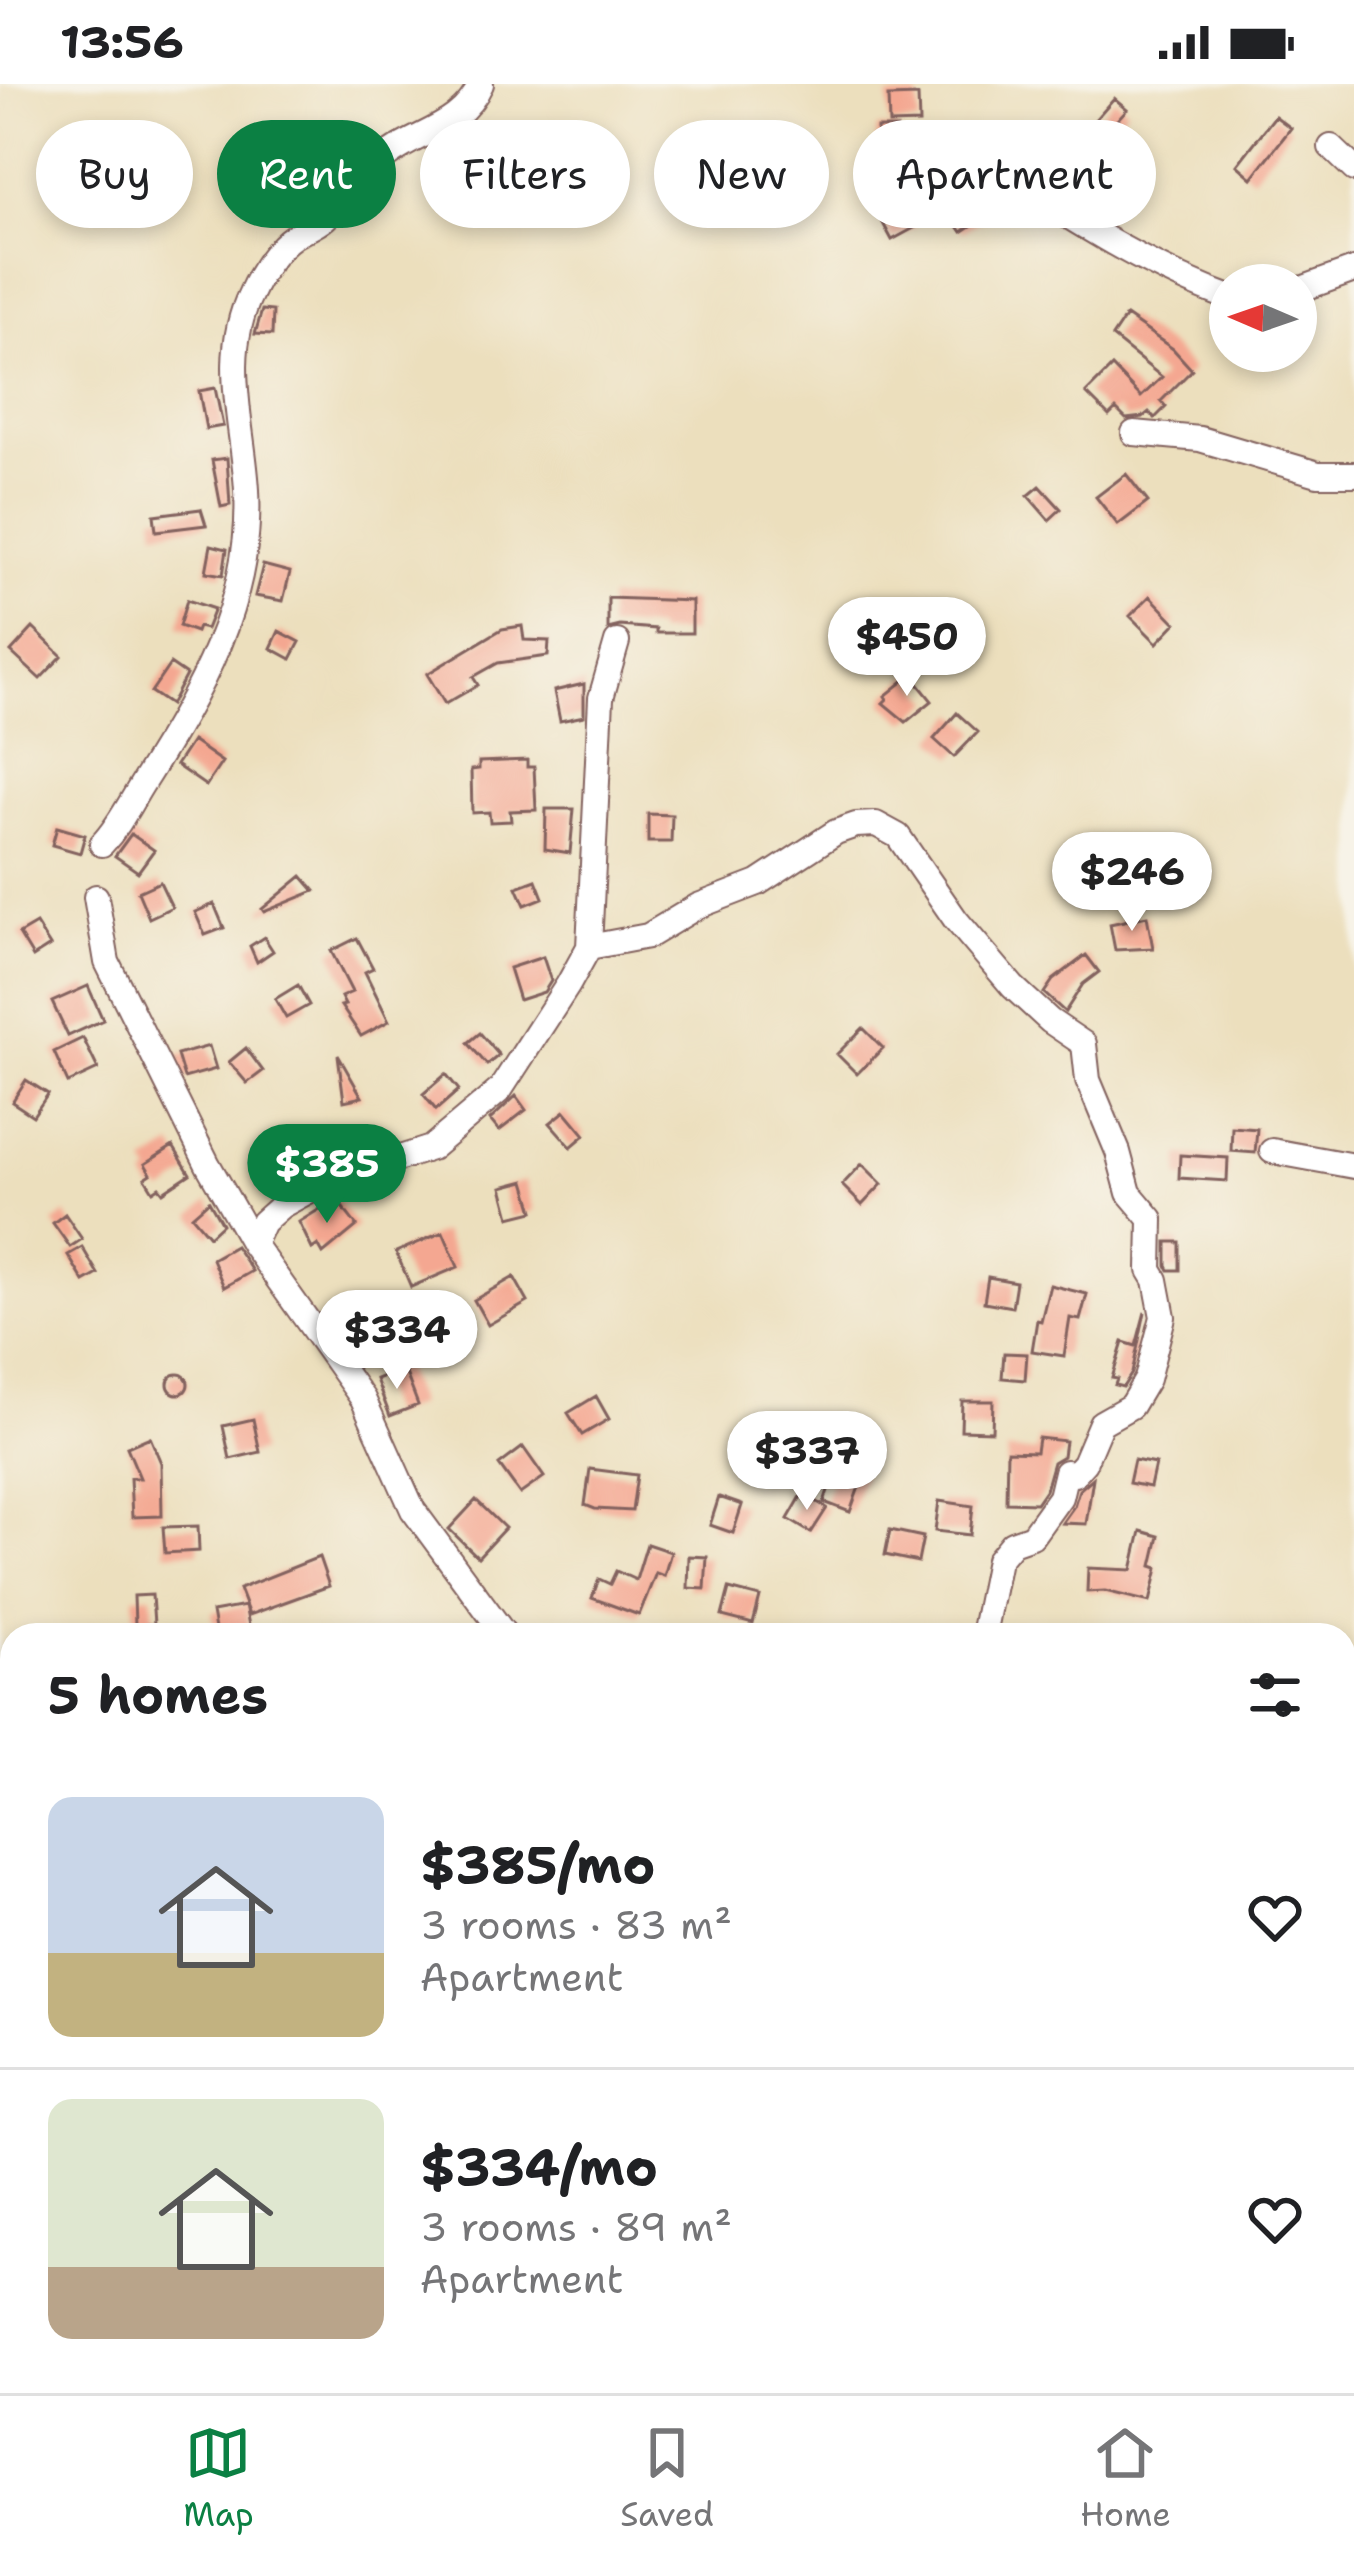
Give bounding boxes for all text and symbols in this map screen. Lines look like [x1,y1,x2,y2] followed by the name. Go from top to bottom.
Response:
[60,12,184,72] text: 13:56
[36,120,193,228] chip: Buy
[217,120,396,228] chip: Rent
[420,120,630,228] chip: Filters
[654,120,829,228] chip: New
[853,120,1156,228] chip: Apartment
[1209,264,1317,372] north arrow
[1209,264,1317,372] map controls
[836,597,978,699] pin: $450
[855,610,959,662] text: $450
[1061,832,1203,934] pin: $246
[1079,845,1185,897] text: $246
[256,1124,398,1226] pin: $385
[274,1137,380,1189] text: $385
[326,1290,468,1392] pin: $334
[343,1303,451,1355] text: $334
[736,1411,878,1513] pin: $337
[754,1424,860,1476] text: $337
[48,1661,268,1729] text: 5 homes
[1242,1662,1308,1728] icon: filters
[420,1831,655,1899] text: $385/mo
[144,1845,288,1989] icon: home
[1242,1884,1308,1950] icon: heart
[420,1899,732,1951] text: 3 rooms · 83 m²
[420,1951,623,2003] text: Apartment
[420,2133,658,2201] text: $334/mo
[144,2147,288,2291] icon: home
[1242,2186,1308,2252] icon: heart
[420,2201,732,2253] text: 3 rooms · 89 m²
[420,2253,623,2305] text: Apartment
[183,2420,254,2537] tab: Map
[620,2420,714,2537] tab: Saved
[1080,2420,1171,2537] tab: Home

